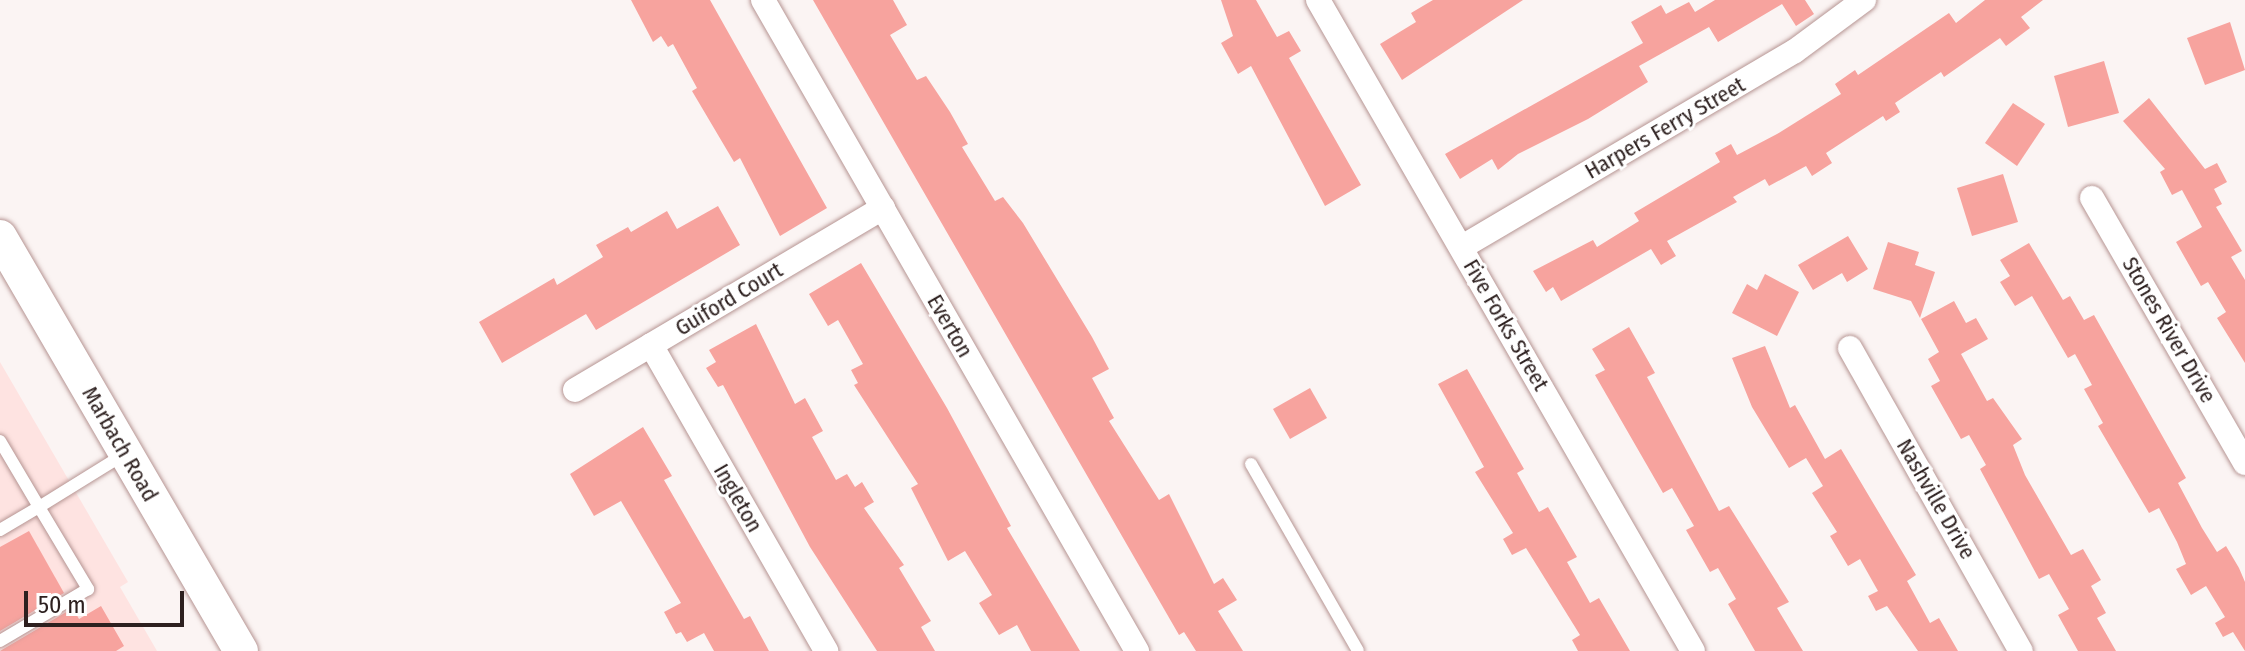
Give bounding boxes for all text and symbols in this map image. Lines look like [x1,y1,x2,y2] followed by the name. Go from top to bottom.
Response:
[1580,71,1750,185] street label: Harpers Ferry Street
[2117,252,2221,408] street label: Stones River Drive
[1458,255,1554,395] street label: Five Forks Street
[671,257,787,341] street label: Guiford Court
[922,290,978,362] street label: Everton
[77,382,163,506] street label: Marbach Road
[1891,434,1981,564] street label: Nashville Drive
[708,459,768,537] street label: Ingleton
[28,575,188,625] scale bar
[38,591,86,619] text: 50 m

